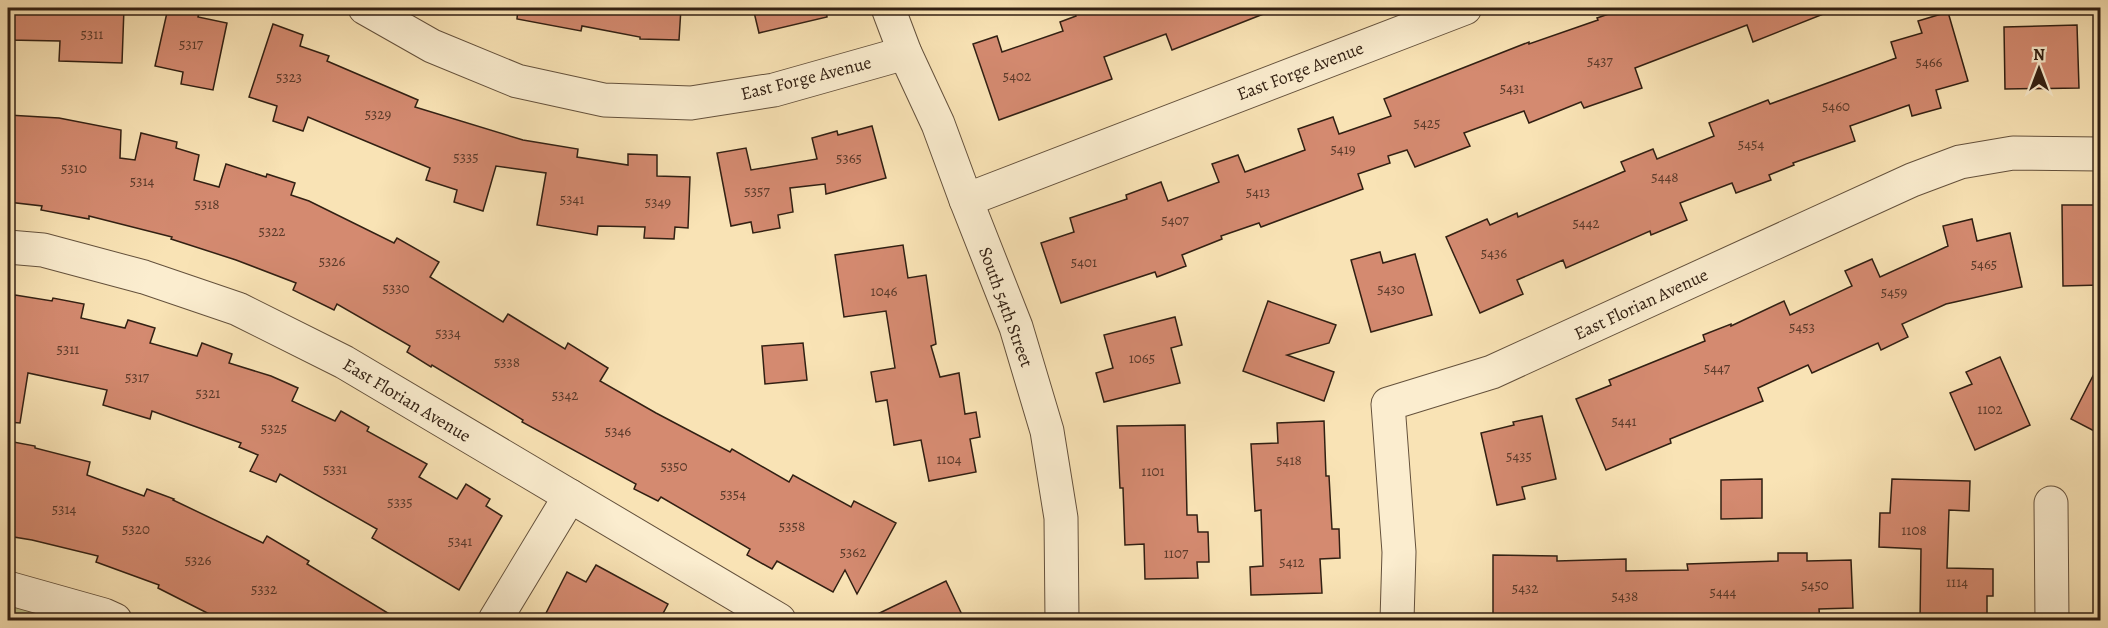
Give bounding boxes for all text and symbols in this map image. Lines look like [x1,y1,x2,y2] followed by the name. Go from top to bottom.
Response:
[81,24,103,44] house number: 5311
[179,34,204,54] house number: 5317
[1233,36,1367,106] street label: East Forge Avenue
[2009,39,2069,99] north arrow
[2033,44,2045,66] text: N
[738,50,874,106] street label: East Forge Avenue
[1587,51,1614,71] house number: 5437
[1915,52,1943,72] house number: 5466
[1003,66,1031,86] house number: 5402
[276,67,302,87] house number: 5323
[1500,78,1524,98] house number: 5431
[1822,96,1850,116] house number: 5460
[365,104,391,124] house number: 5329
[1414,113,1440,133] house number: 5425
[1738,134,1764,154] house number: 5454
[1330,139,1356,159] house number: 5419
[453,147,479,167] house number: 5335
[836,148,862,168] house number: 5365
[61,158,87,178] house number: 5310
[1651,167,1679,187] house number: 5448
[130,171,155,191] house number: 5314
[744,181,770,201] house number: 5357
[1246,182,1270,202] house number: 5413
[560,189,584,209] house number: 5341
[645,192,671,212] house number: 5349
[194,194,220,214] house number: 5318
[1161,210,1189,230] house number: 5407
[1572,213,1600,233] house number: 5442
[259,221,285,241] house number: 5322
[1481,243,1507,263] house number: 5436
[973,244,1039,370] street label: South 54th Street
[319,251,345,271] house number: 5326
[1071,252,1097,272] house number: 5401
[1971,254,1997,274] house number: 5465
[1570,262,1712,346] street label: East Florian Avenue
[383,278,409,298] house number: 5330
[1377,279,1405,299] house number: 5430
[871,281,897,301] house number: 1046
[1881,282,1907,302] house number: 5459
[1789,317,1815,337] house number: 5453
[435,323,461,343] house number: 5334
[57,339,79,359] house number: 5311
[1129,348,1155,368] house number: 1065
[339,352,475,448] street label: East Florian Avenue
[494,352,520,372] house number: 5338
[1704,358,1731,378] house number: 5447
[125,367,150,387] house number: 5317
[196,383,220,403] house number: 5321
[552,385,578,405] house number: 5342
[1977,399,2003,419] house number: 1102
[1611,411,1637,431] house number: 5441
[261,418,287,438] house number: 5325
[605,421,631,441] house number: 5346
[1506,446,1532,466] house number: 5435
[936,449,962,469] house number: 1104
[1276,450,1302,470] house number: 5418
[660,456,688,476] house number: 5350
[323,459,347,479] house number: 5331
[1141,461,1165,481] house number: 1101
[720,484,746,504] house number: 5354
[387,492,413,512] house number: 5335
[52,499,77,519] house number: 5314
[779,516,805,536] house number: 5358
[122,519,150,539] house number: 5320
[1901,520,1927,540] house number: 1108
[448,531,472,551] house number: 5341
[840,542,866,562] house number: 5362
[1164,543,1189,563] house number: 1107
[185,550,211,570] house number: 5326
[1279,552,1305,572] house number: 5412
[1946,572,1968,592] house number: 1114
[1801,575,1829,595] house number: 5450
[1512,578,1538,598] house number: 5432
[251,579,277,599] house number: 5332
[1710,582,1737,602] house number: 5444
[1612,586,1638,606] house number: 5438

